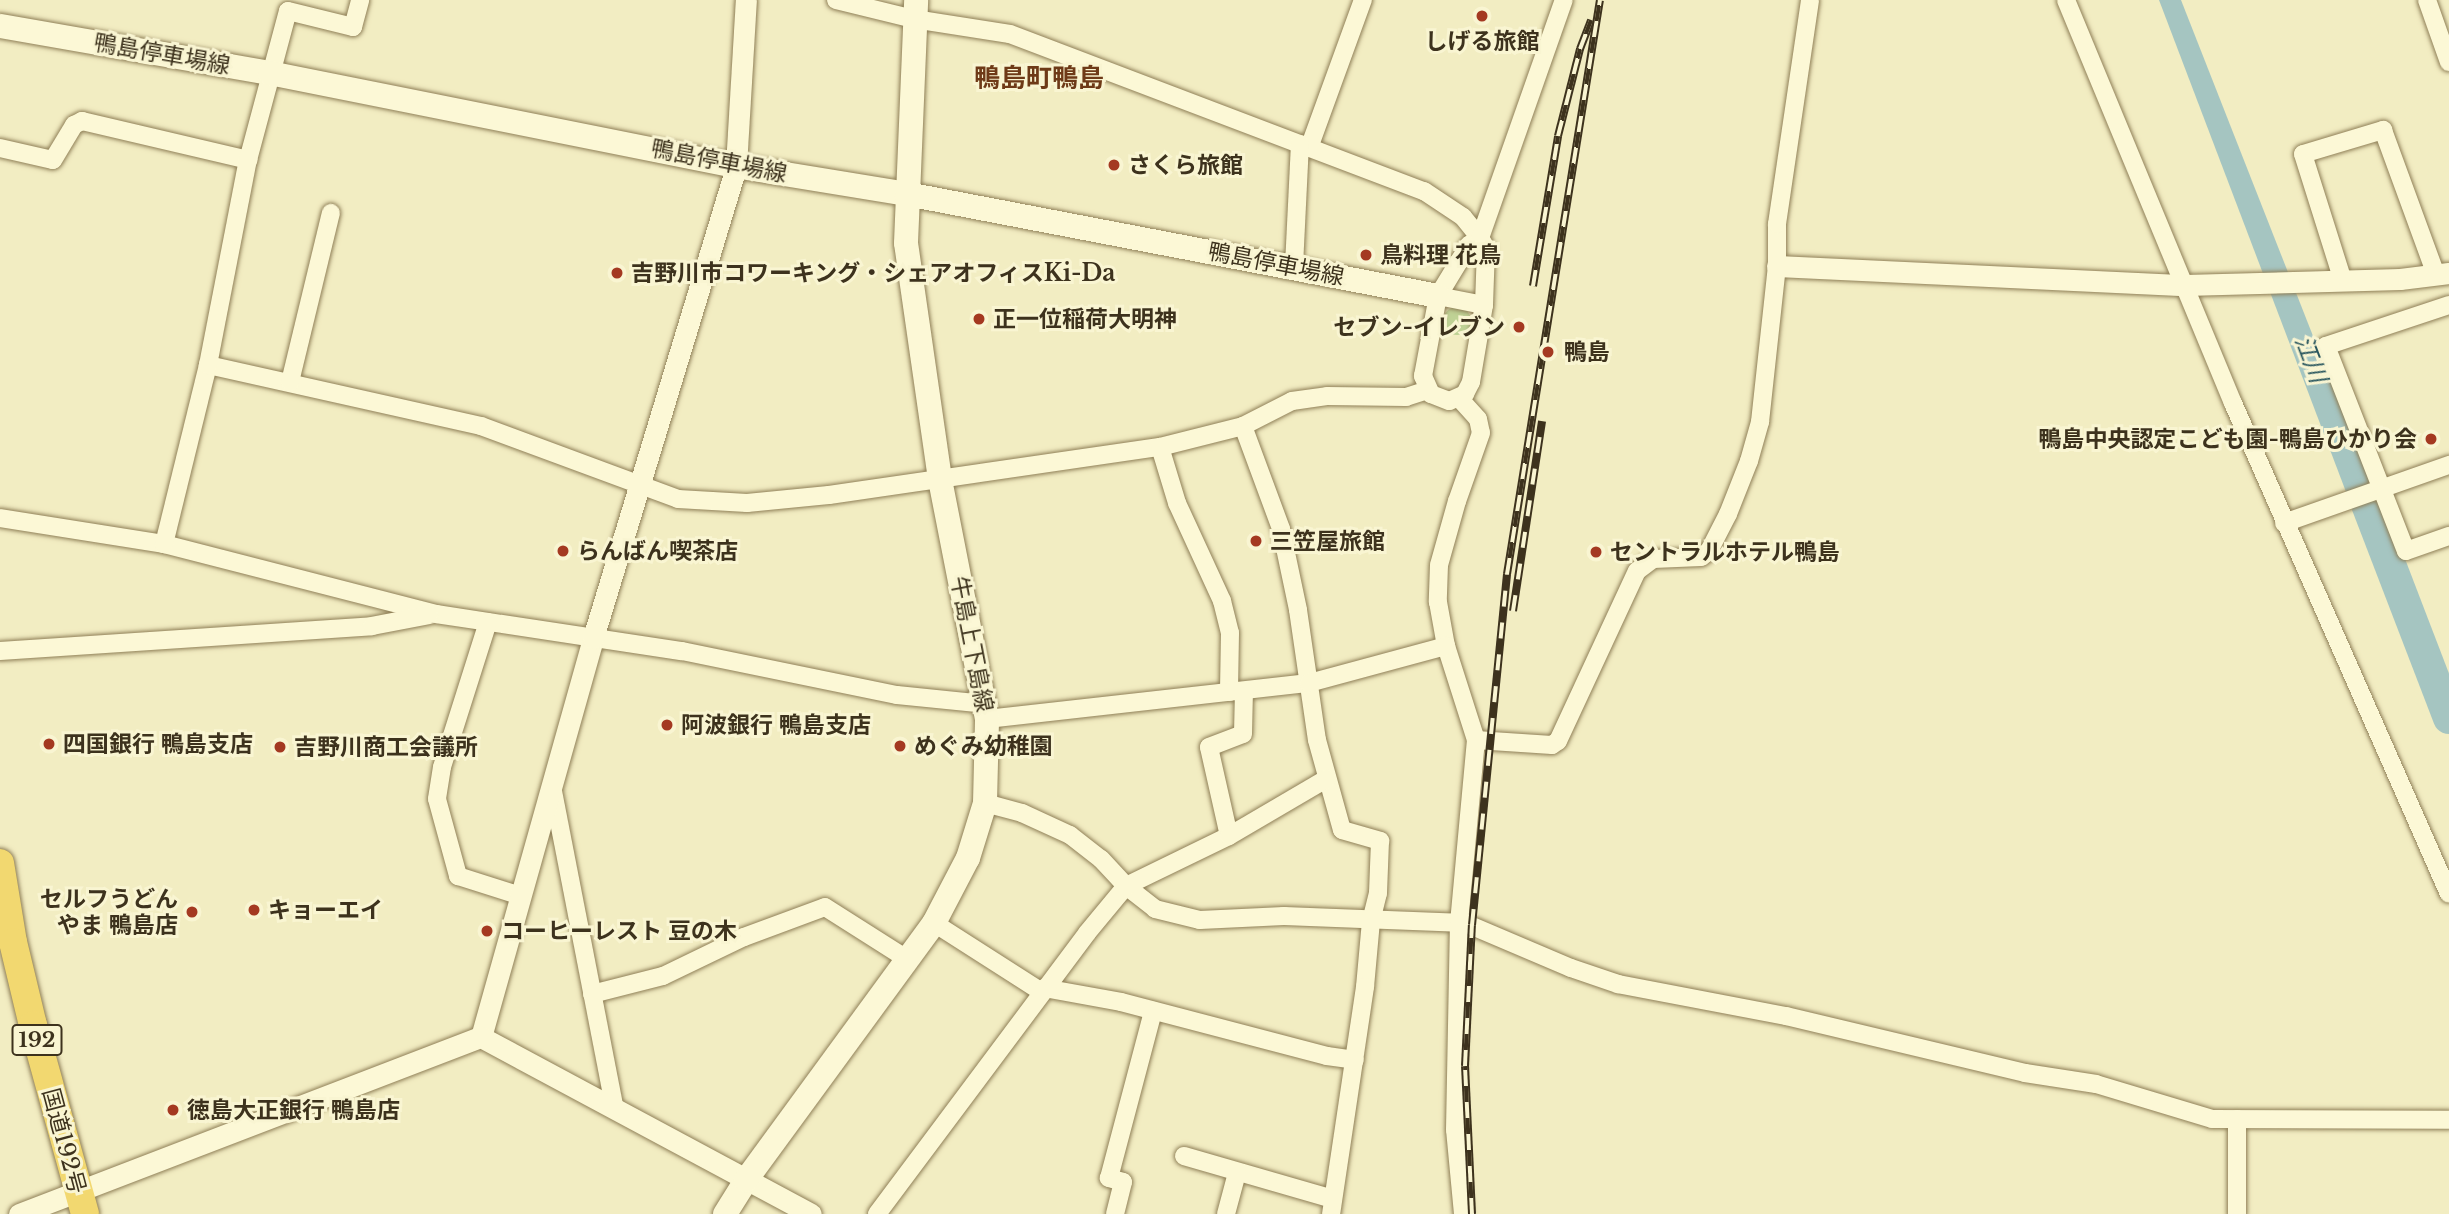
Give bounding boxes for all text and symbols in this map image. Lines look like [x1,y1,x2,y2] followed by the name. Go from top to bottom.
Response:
[1474,8,1490,24] marker: しげる旅館
[1425,27,1539,55] place label: しげる旅館
[92,28,232,80] street label: 鴨島停車場線
[974,63,1104,95] district label: 鴨島町鴨島
[649,134,789,188] street label: 鴨島停車場線
[1128,151,1243,179] place label: さくら旅館
[1106,157,1122,173] marker: さくら旅館
[1206,237,1346,291] street label: 鴨島停車場線
[1380,241,1501,269] place label: 鳥料理 花鳥
[1358,247,1374,263] marker: 鳥料理 花鳥
[631,259,1117,287] place label: 吉野川市コワーキング・シェアオフィスKi-Da
[609,265,625,281] marker: 吉野川市コワーキング・シェアオフィスKi-Da
[993,305,1177,333] place label: 正一位稲荷大明神
[971,311,987,327] marker: 正一位稲荷大明神
[1333,313,1505,341] place label: セブン-イレブン
[1511,319,1527,335] marker: セブン-イレブン
[2289,331,2333,387] water label: 江川
[1564,338,1610,366] place label: 鴨島
[1538,342,1558,362] marker: 鴨島
[2038,425,2417,453] place label: 鴨島中央認定こども園-鴨島ひかり会
[2423,431,2439,447] marker: 鴨島中央認定こども園-鴨島ひかり会
[1270,527,1385,555] place label: 三笠屋旅館
[1248,533,1264,549] marker: 三笠屋旅館
[577,537,738,565] place label: らんばん喫茶店
[1610,538,1840,566] place label: セントラルホテル鴨島
[555,543,571,559] marker: らんばん喫茶店
[1588,544,1604,560] marker: セントラルホテル鴨島
[945,574,999,714] street label: 牛島上下島線
[681,711,871,739] place label: 阿波銀行 鴨島支店
[659,717,675,733] marker: 阿波銀行 鴨島支店
[63,730,253,758] place label: 四国銀行 鴨島支店
[914,732,1052,760] place label: めぐみ幼稚園
[294,733,478,761] place label: 吉野川商工会議所
[41,736,57,752] marker: 四国銀行 鴨島支店
[892,738,908,754] marker: めぐみ幼稚園
[272,739,288,755] marker: 吉野川商工会議所
[40,885,178,939] place label: セルフうどん やま 鴨島店
[268,896,383,924] place label: キョーエイ
[246,902,262,918] marker: キョーエイ
[184,904,200,920] marker: セルフうどん やま 鴨島店
[501,917,737,945] place label: コーヒーレスト 豆の木
[479,923,495,939] marker: コーヒーレスト 豆の木
[11,1023,63,1058] road number: 192
[37,1085,91,1197] street label: 国道192号
[187,1096,400,1124] place label: 徳島大正銀行 鴨島店
[165,1102,181,1118] marker: 徳島大正銀行 鴨島店

